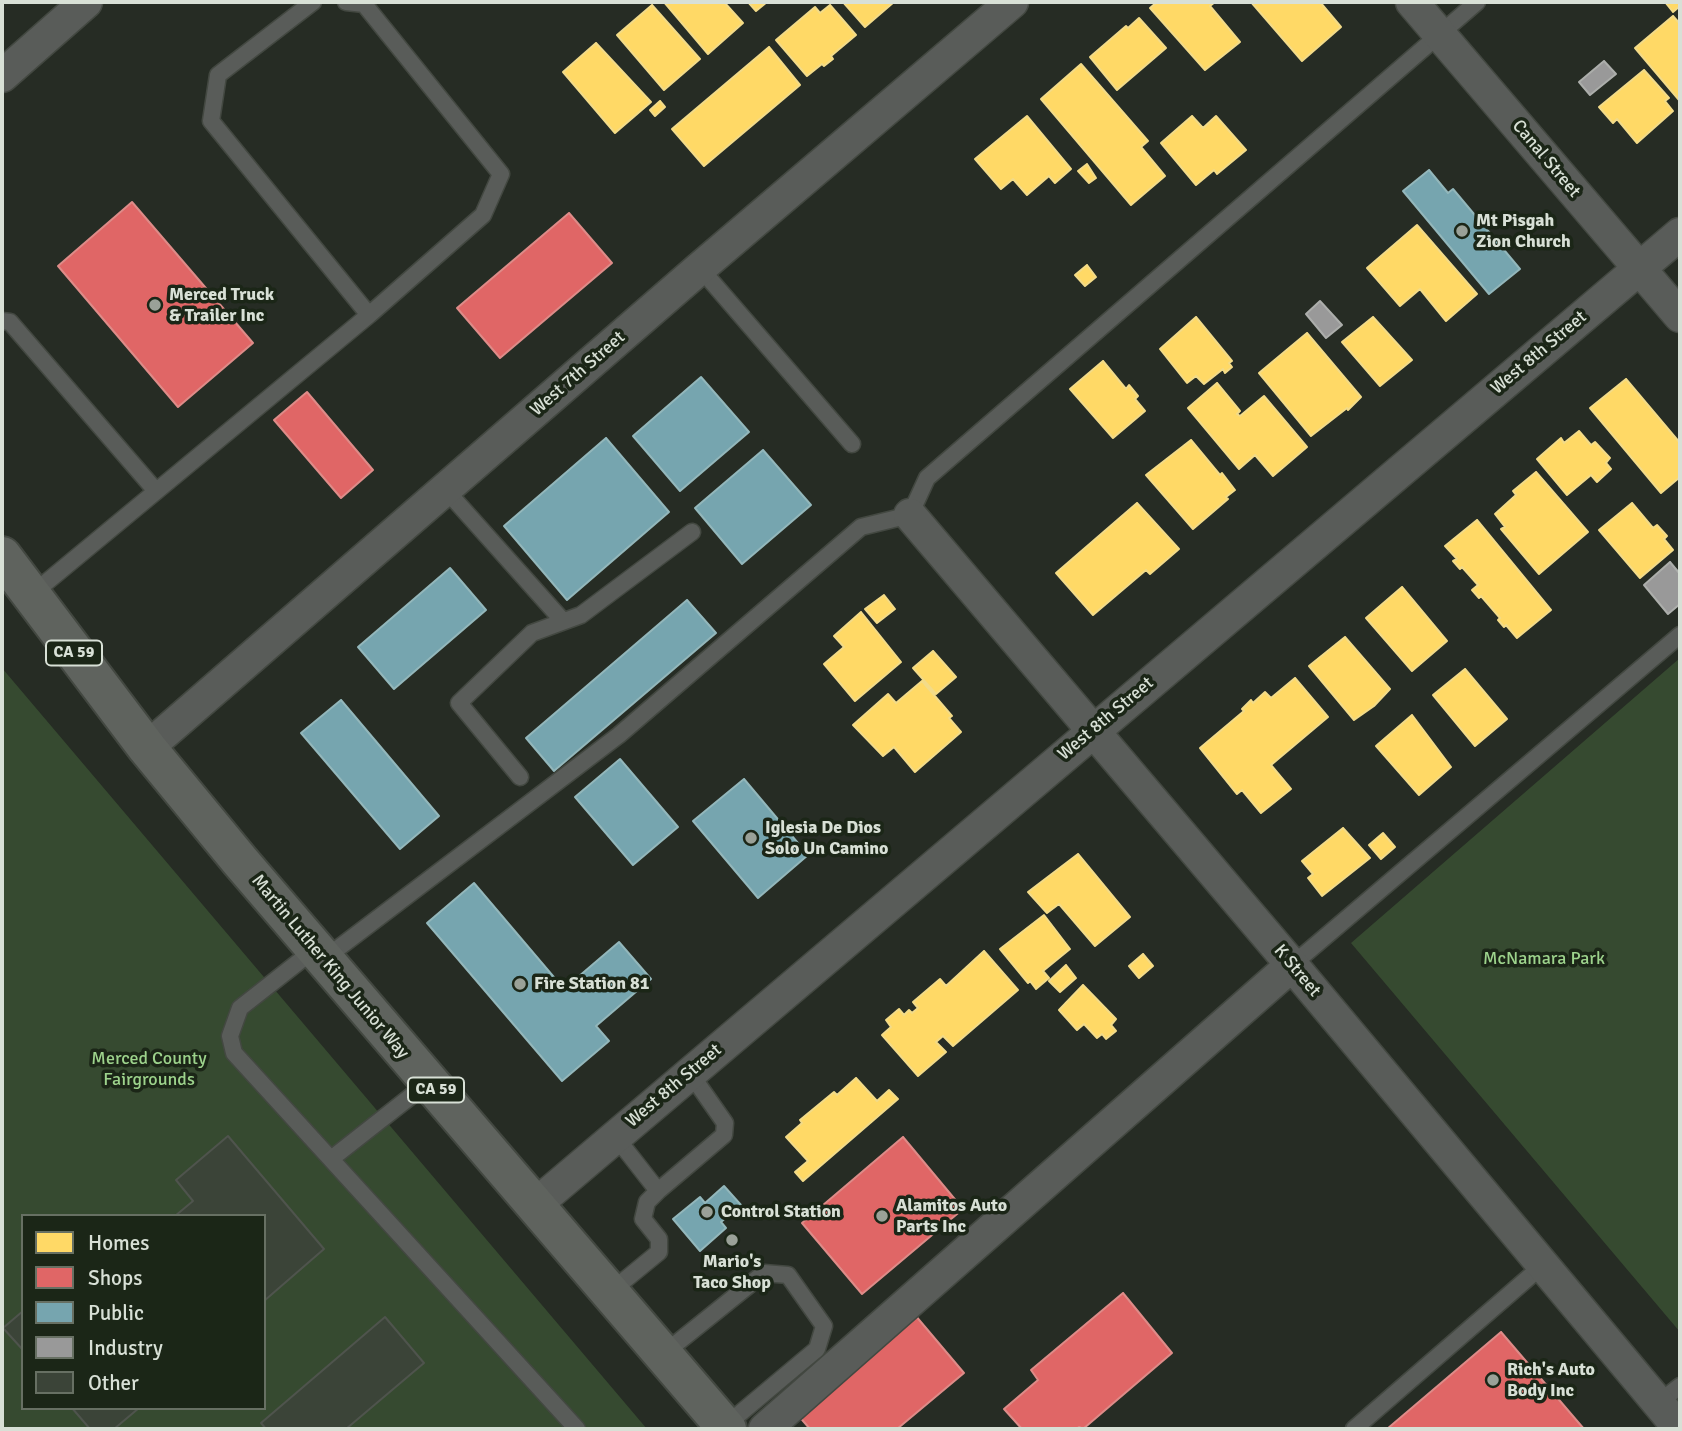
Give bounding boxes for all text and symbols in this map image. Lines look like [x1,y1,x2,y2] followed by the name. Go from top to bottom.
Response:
[1507,116,1585,202] street label: Canal Street
[1476,210,1571,252] place label: Mt Pisgah Zion Church
[1454,223,1470,239] marker: Mt Pisgah Zion Church
[169,284,274,326] place label: Merced Truck & Trailer Inc
[147,297,163,313] marker: Merced Truck & Trailer Inc
[1487,307,1591,399] street label: West 8th Street
[526,327,630,421] street label: West 7th Street
[46,640,102,666] road number: CA 59
[1054,673,1158,765] street label: West 8th Street
[765,817,888,860] place label: Iglesia De Dios Solo Un Camino
[743,830,759,846] marker: Iglesia De Dios Solo Un Camino
[247,871,413,1063] street label: Martin Luther King Junior Way
[1269,940,1325,1002] street label: K Street
[1483,948,1605,970] park label: McNamara Park
[534,973,649,995] place label: Fire Station 81
[512,976,528,992] marker: Fire Station 81
[622,1040,726,1132] street label: West 8th Street
[91,1048,207,1090] park label: Merced County Fairgrounds
[408,1078,464,1102] road number: CA 59
[896,1195,1007,1238] place label: Alamitos Auto Parts Inc
[721,1201,841,1223] place label: Control Station
[699,1204,715,1220] marker: Control Station
[874,1208,890,1224] marker: Alamitos Auto Parts Inc
[21,1214,266,1410] legend
[88,1230,150,1256] text: Homes
[724,1232,740,1248] marker: Mario's Taco Shop
[693,1251,771,1294] place label: Mario's Taco Shop
[88,1265,142,1291] text: Shops
[88,1300,144,1326] text: Public
[88,1335,163,1361] text: Industry
[1507,1359,1595,1402] place label: Rich's Auto Body Inc
[88,1370,139,1396] text: Other
[1485,1372,1501,1388] marker: Rich's Auto Body Inc

